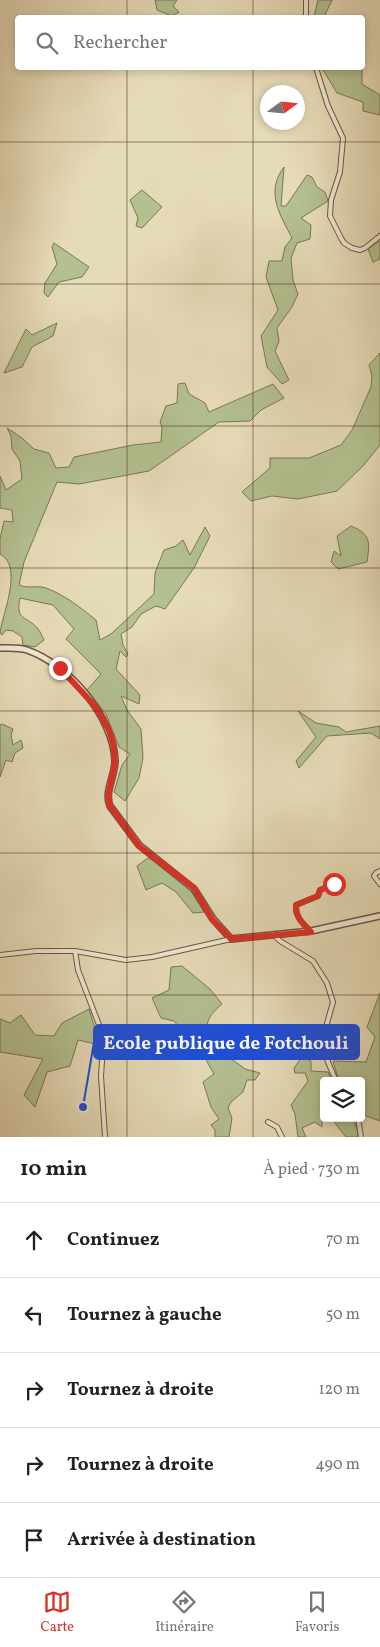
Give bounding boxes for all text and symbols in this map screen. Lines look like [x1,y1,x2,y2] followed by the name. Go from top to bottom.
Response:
[15,15,365,70] search box
[33,29,61,57] icon: search
[73,30,167,56] text: Rechercher
[260,85,305,130] north arrow
[49,657,72,680] route end
[323,873,346,896] route start
[94,1025,359,1059] callout: Ecole publique de Fotchouli
[103,1031,349,1057] text: Ecole publique de Fotchouli
[320,1077,365,1122] map controls
[320,1077,365,1122] button: layers
[20,1155,87,1184] text: 10 min
[263,1159,360,1181] text: À pied · 730 m
[20,1226,48,1254] icon: ahead
[67,1227,159,1253] text: Continuez
[326,1229,360,1251] text: 70 m
[20,1301,48,1329] icon: left
[67,1302,222,1328] text: Tournez à gauche
[326,1304,360,1326] text: 50 m
[20,1376,48,1404] icon: right
[67,1377,214,1403] text: Tournez à droite
[318,1379,360,1401] text: 120 m
[20,1451,48,1479] icon: right
[67,1452,214,1478] text: Tournez à droite
[315,1454,360,1476] text: 490 m
[20,1526,48,1554] icon: arrive
[67,1527,256,1553] text: Arrivée à destination
[41,1588,74,1637] tab: Carte
[155,1588,214,1637] tab: Itinéraire
[295,1588,339,1637] tab: Favoris

